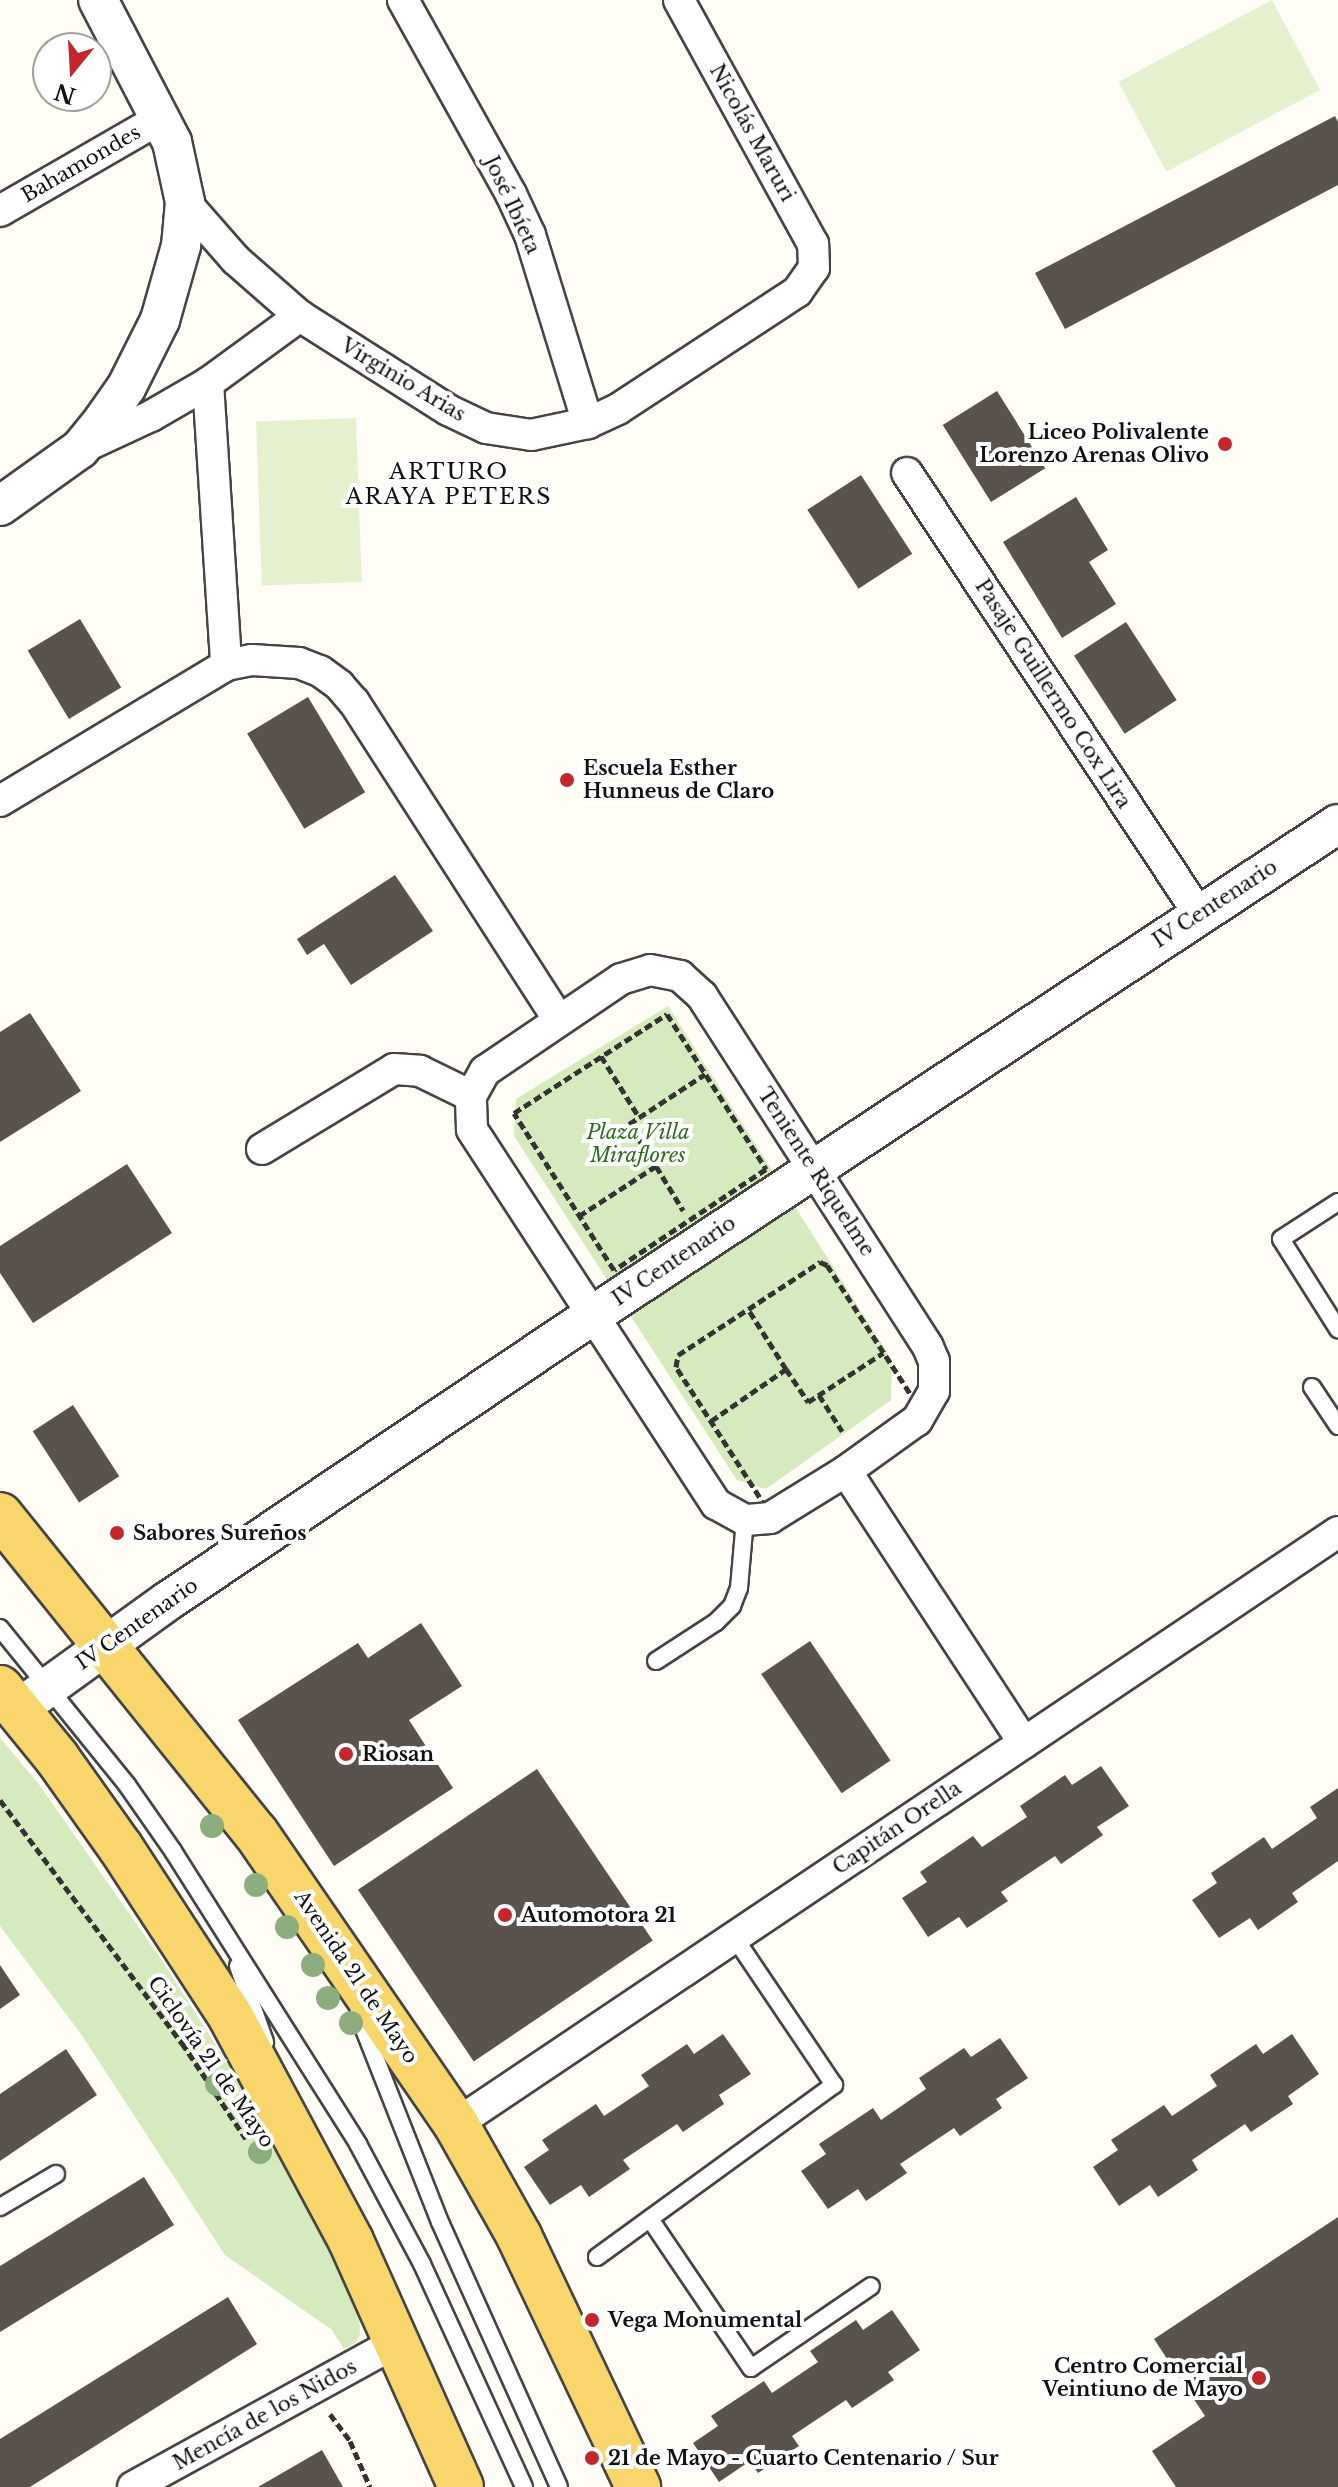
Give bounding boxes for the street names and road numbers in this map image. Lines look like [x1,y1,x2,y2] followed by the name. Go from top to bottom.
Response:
[704,60,800,206] street label: Nicolás Maruri
[17,120,145,208] street label: Bahamondes
[479,152,545,258] street label: José Ibíeta
[336,333,470,427] street label: Virginio Arias
[970,575,1136,813] street label: Pasaje Guillermo Cox Lira
[1148,855,1282,953] street label: IV Centenario
[753,1083,879,1261] street label: Teniente Riquelme
[607,1211,741,1311] street label: IV Centenario
[71,1573,203,1675] street label: IV Centenario
[828,1776,966,1880] street label: Capitán Orella
[289,1886,423,2068] street label: Avenida 21 de Mayo
[143,1971,279,2153] street label: Ciclovía 21 de Mayo
[169,2355,361,2475] street label: Mencía de los Nidos

